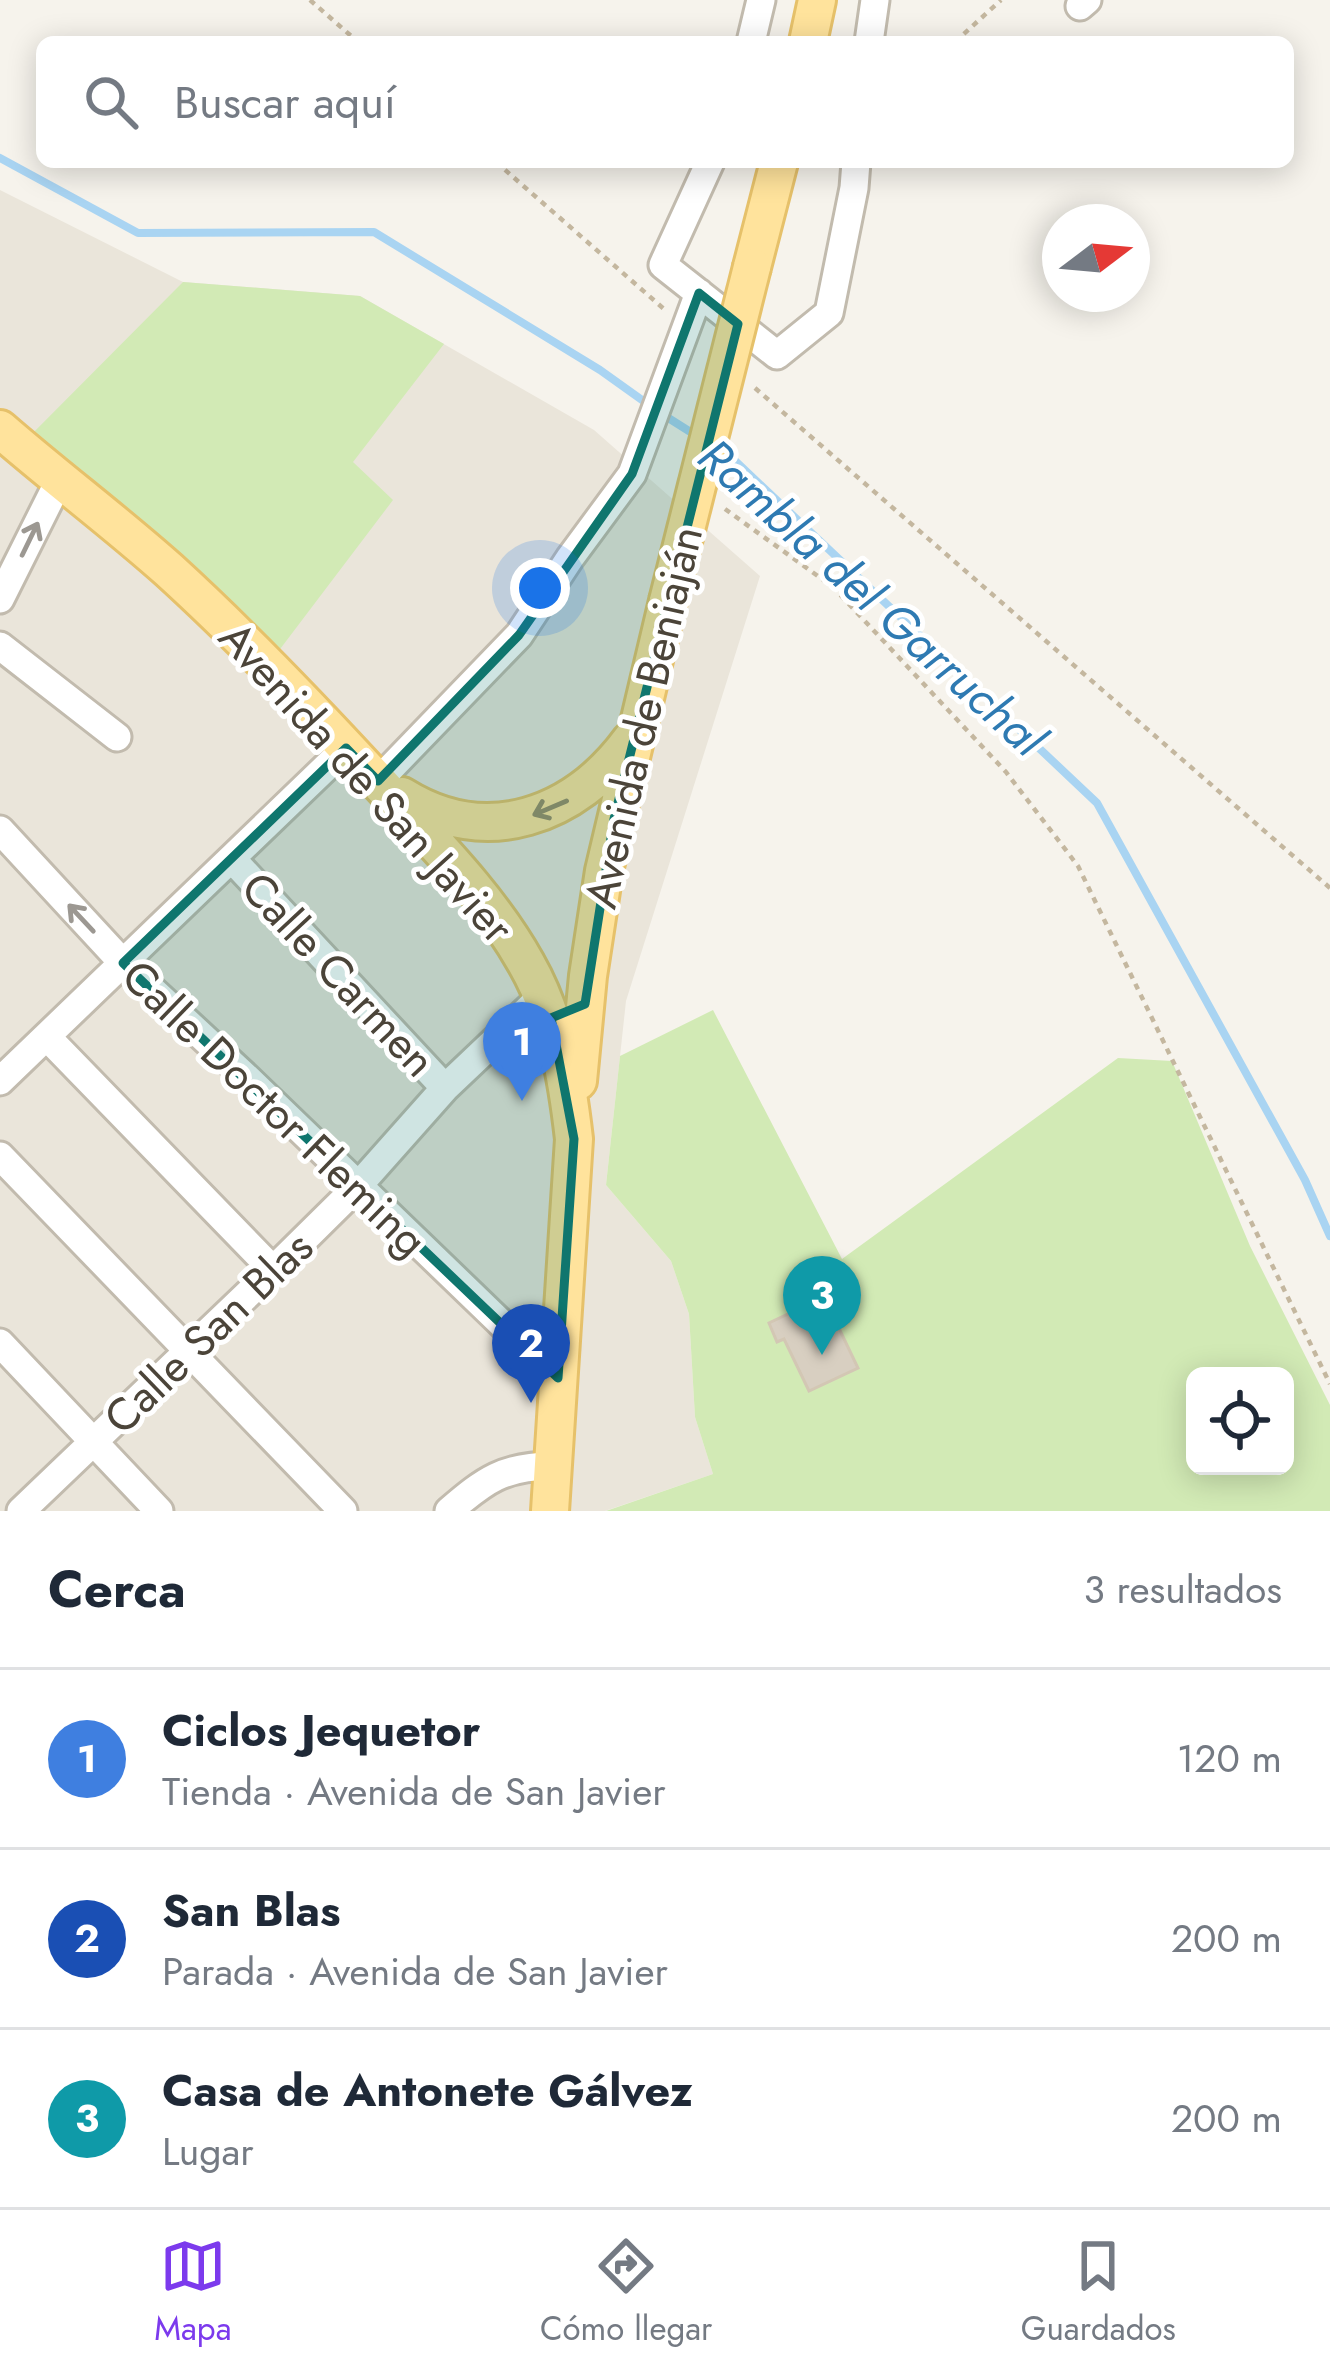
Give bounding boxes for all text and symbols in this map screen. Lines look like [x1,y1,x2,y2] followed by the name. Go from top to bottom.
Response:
[36,36,1294,168] search box
[78,69,144,135] icon: search
[174,70,396,135] text: Buscar aquí
[1042,204,1150,312] north arrow
[683,423,1062,774] water label: Rambla del Garruchal
[568,520,719,915] street label: Avenida de Beniaján
[20,522,43,557] one-way arrow
[510,558,570,618] your location
[204,607,530,958] street label: Avenida de San Javier
[533,798,569,820] one-way arrow
[226,857,451,1091] street label: Calle Carmen
[68,903,95,933] one-way arrow
[107,945,442,1272] street label: Calle Doctor Fleming
[483,1002,561,1101] pin: 1
[89,1216,328,1449] street label: Calle San Blas
[783,1256,861,1355] pin: 3
[492,1304,570,1403] pin: 2
[1186,1367,1294,1475] map controls
[1186,1367,1294,1475] button: locate
[48,1552,186,1626] text: Cerca
[1084,1561,1282,1618] text: 3 resultados
[162,1698,480,1763] text: Ciclos Jequetor
[77,1730,97,1787] text: 1
[1177,1730,1282,1787] text: 120 m
[162,1763,666,1820] text: Tienda · Avenida de San Javier
[162,1878,341,1943] text: San Blas
[74,1910,100,1967] text: 2
[1171,1910,1282,1967] text: 200 m
[162,1943,668,2000] text: Parada · Avenida de San Javier
[162,2058,693,2123] text: Casa de Antonete Gálvez
[75,2090,99,2147] text: 3
[1171,2090,1282,2147] text: 200 m
[162,2123,254,2180] text: Lugar
[154,2233,232,2352] tab: Mapa
[540,2233,712,2352] tab: Cómo llegar
[1021,2233,1176,2352] tab: Guardados

